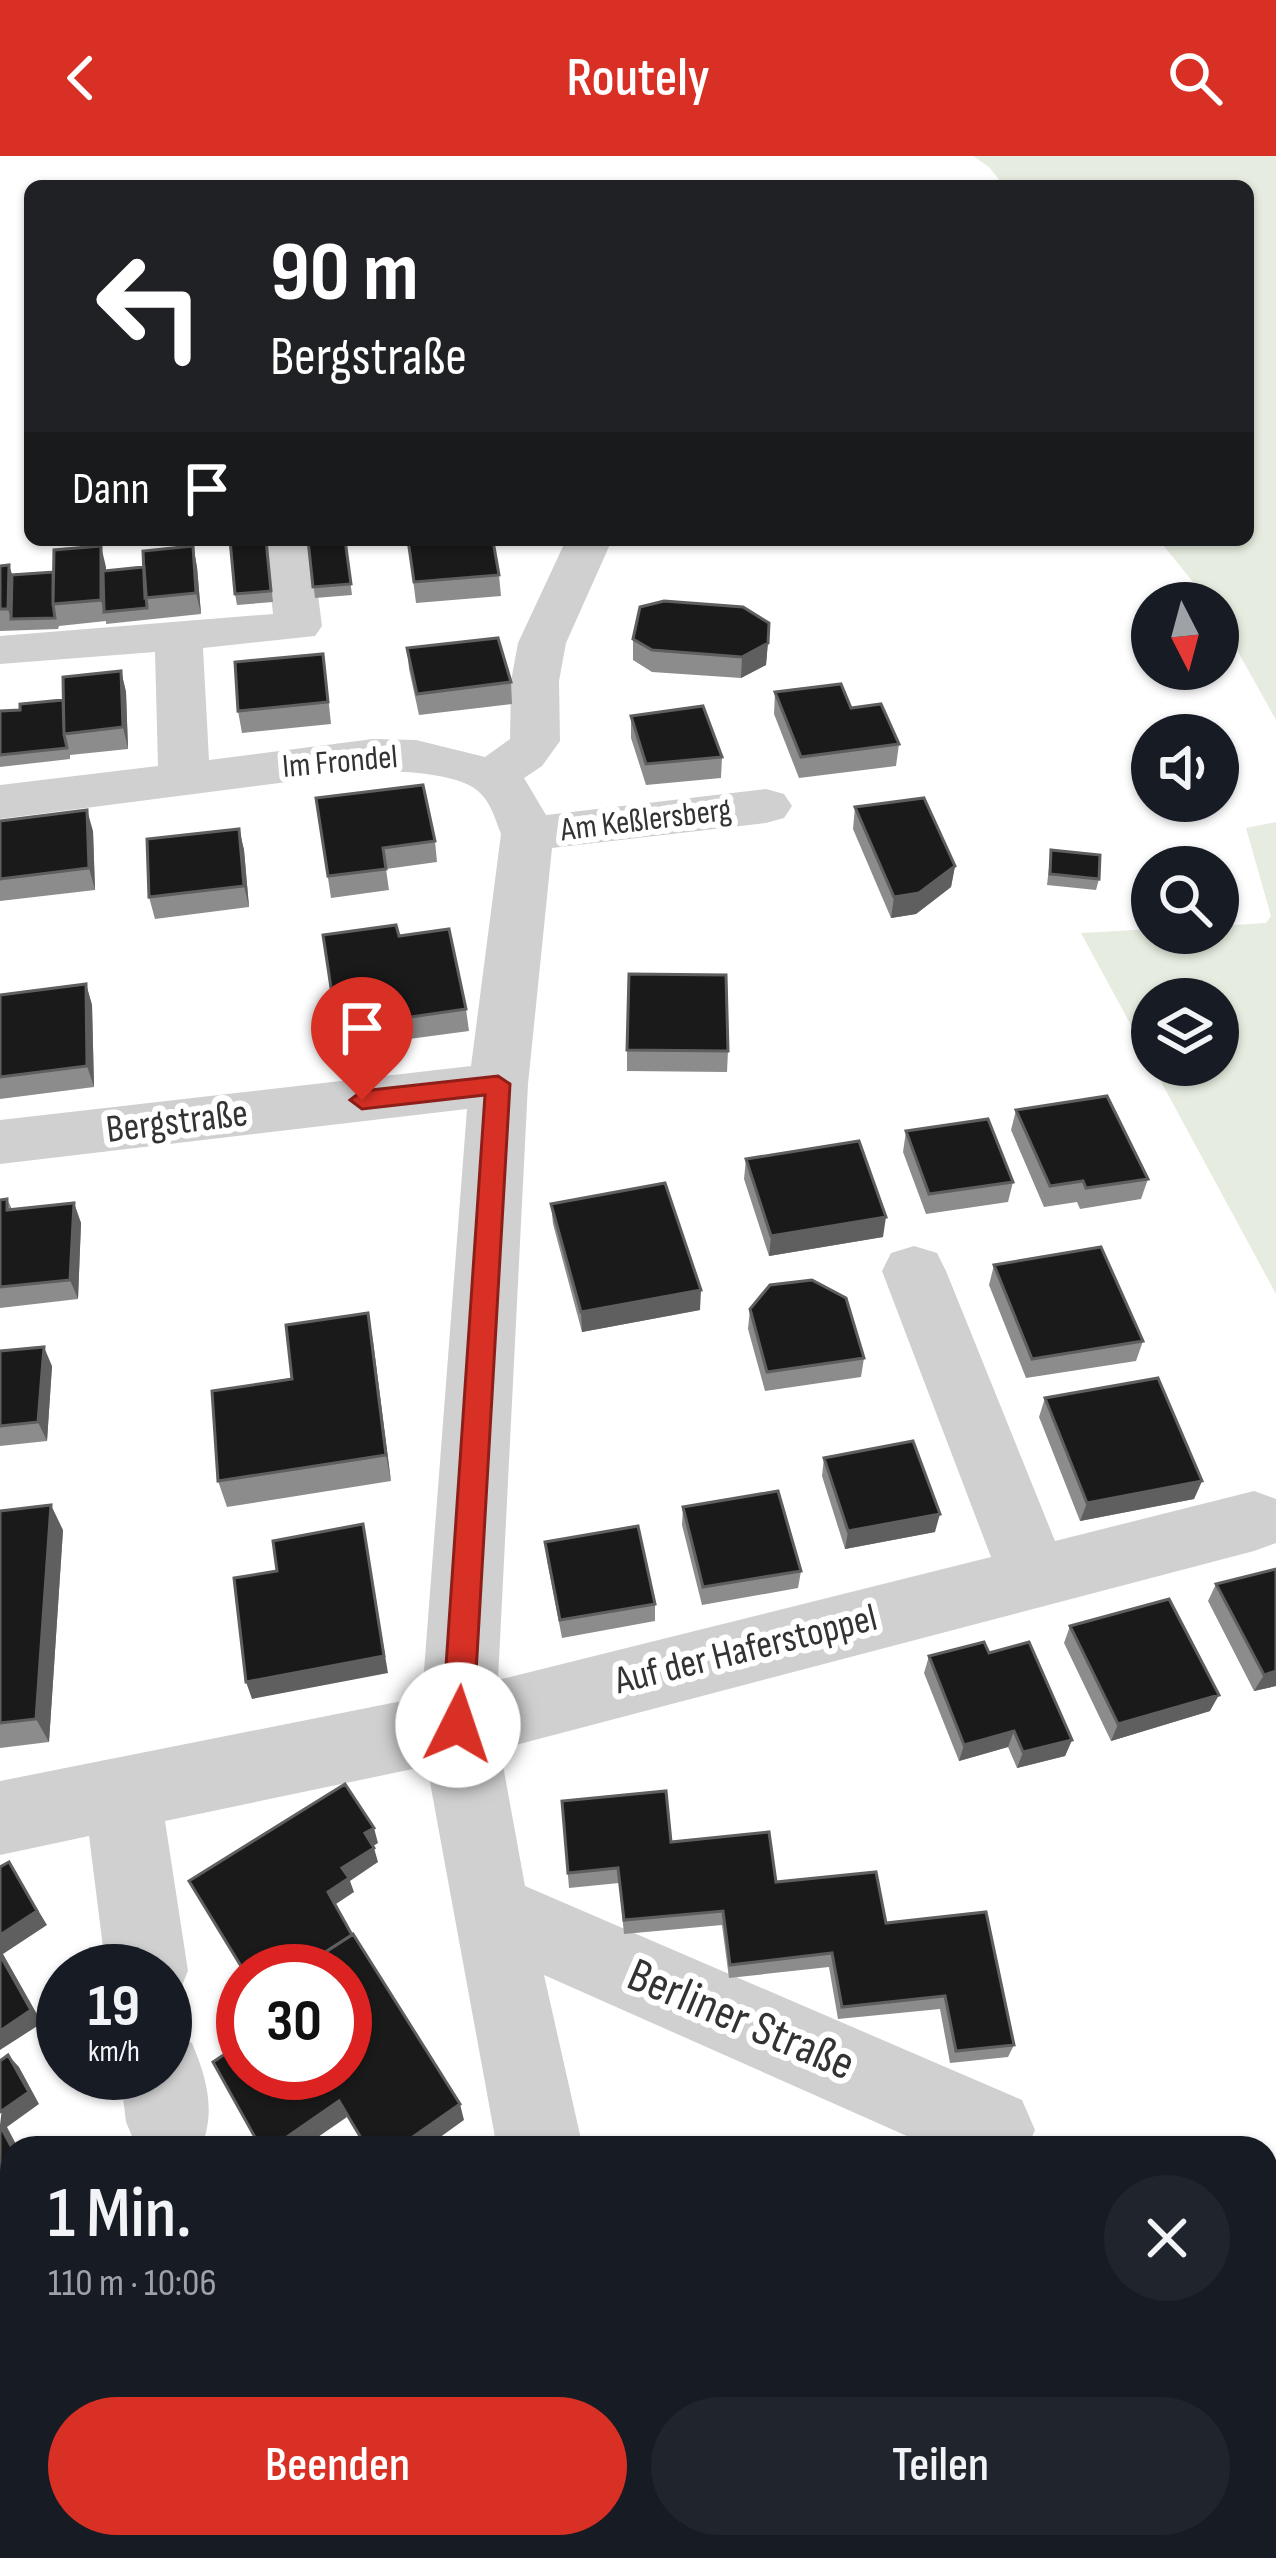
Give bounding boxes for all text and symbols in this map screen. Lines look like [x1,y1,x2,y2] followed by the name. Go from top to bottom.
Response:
[48,45,114,111] icon: back
[1162,45,1228,111] icon: search
[566,46,710,111] text: Routely
[270,223,419,324] text: 90 m
[72,228,228,384] icon: left
[270,325,467,390] text: Bergstraße
[174,456,240,522] icon: arrive
[72,462,150,517] text: Dann
[1131,582,1239,690] north arrow
[1131,582,1239,1086] map controls
[1131,714,1239,822] button: sound
[281,737,399,787] street label: Im Frondel
[557,790,734,850] street label: Am Keßlersberg
[1131,846,1239,954] button: search
[311,977,413,1100] pin
[1131,978,1239,1086] button: layers
[329,995,395,1061] icon: arrive
[104,1090,250,1154] street label: Bergstraße
[609,1595,882,1706] street label: Auf der Haferstoppel
[395,1662,521,1788] position arrow
[216,1944,372,2100] speed limit sign: 30
[619,1947,863,2093] street label: Berliner Straße
[88,1971,140,2043] text: 19
[88,2034,140,2070] text: km/h
[48,2171,192,2258] text: 1 Min.
[1104,2175,1230,2301] button: close
[48,2260,216,2307] text: 110 m · 10:06
[48,2397,627,2535] button: Beenden
[651,2397,1230,2535] button: Teilen

